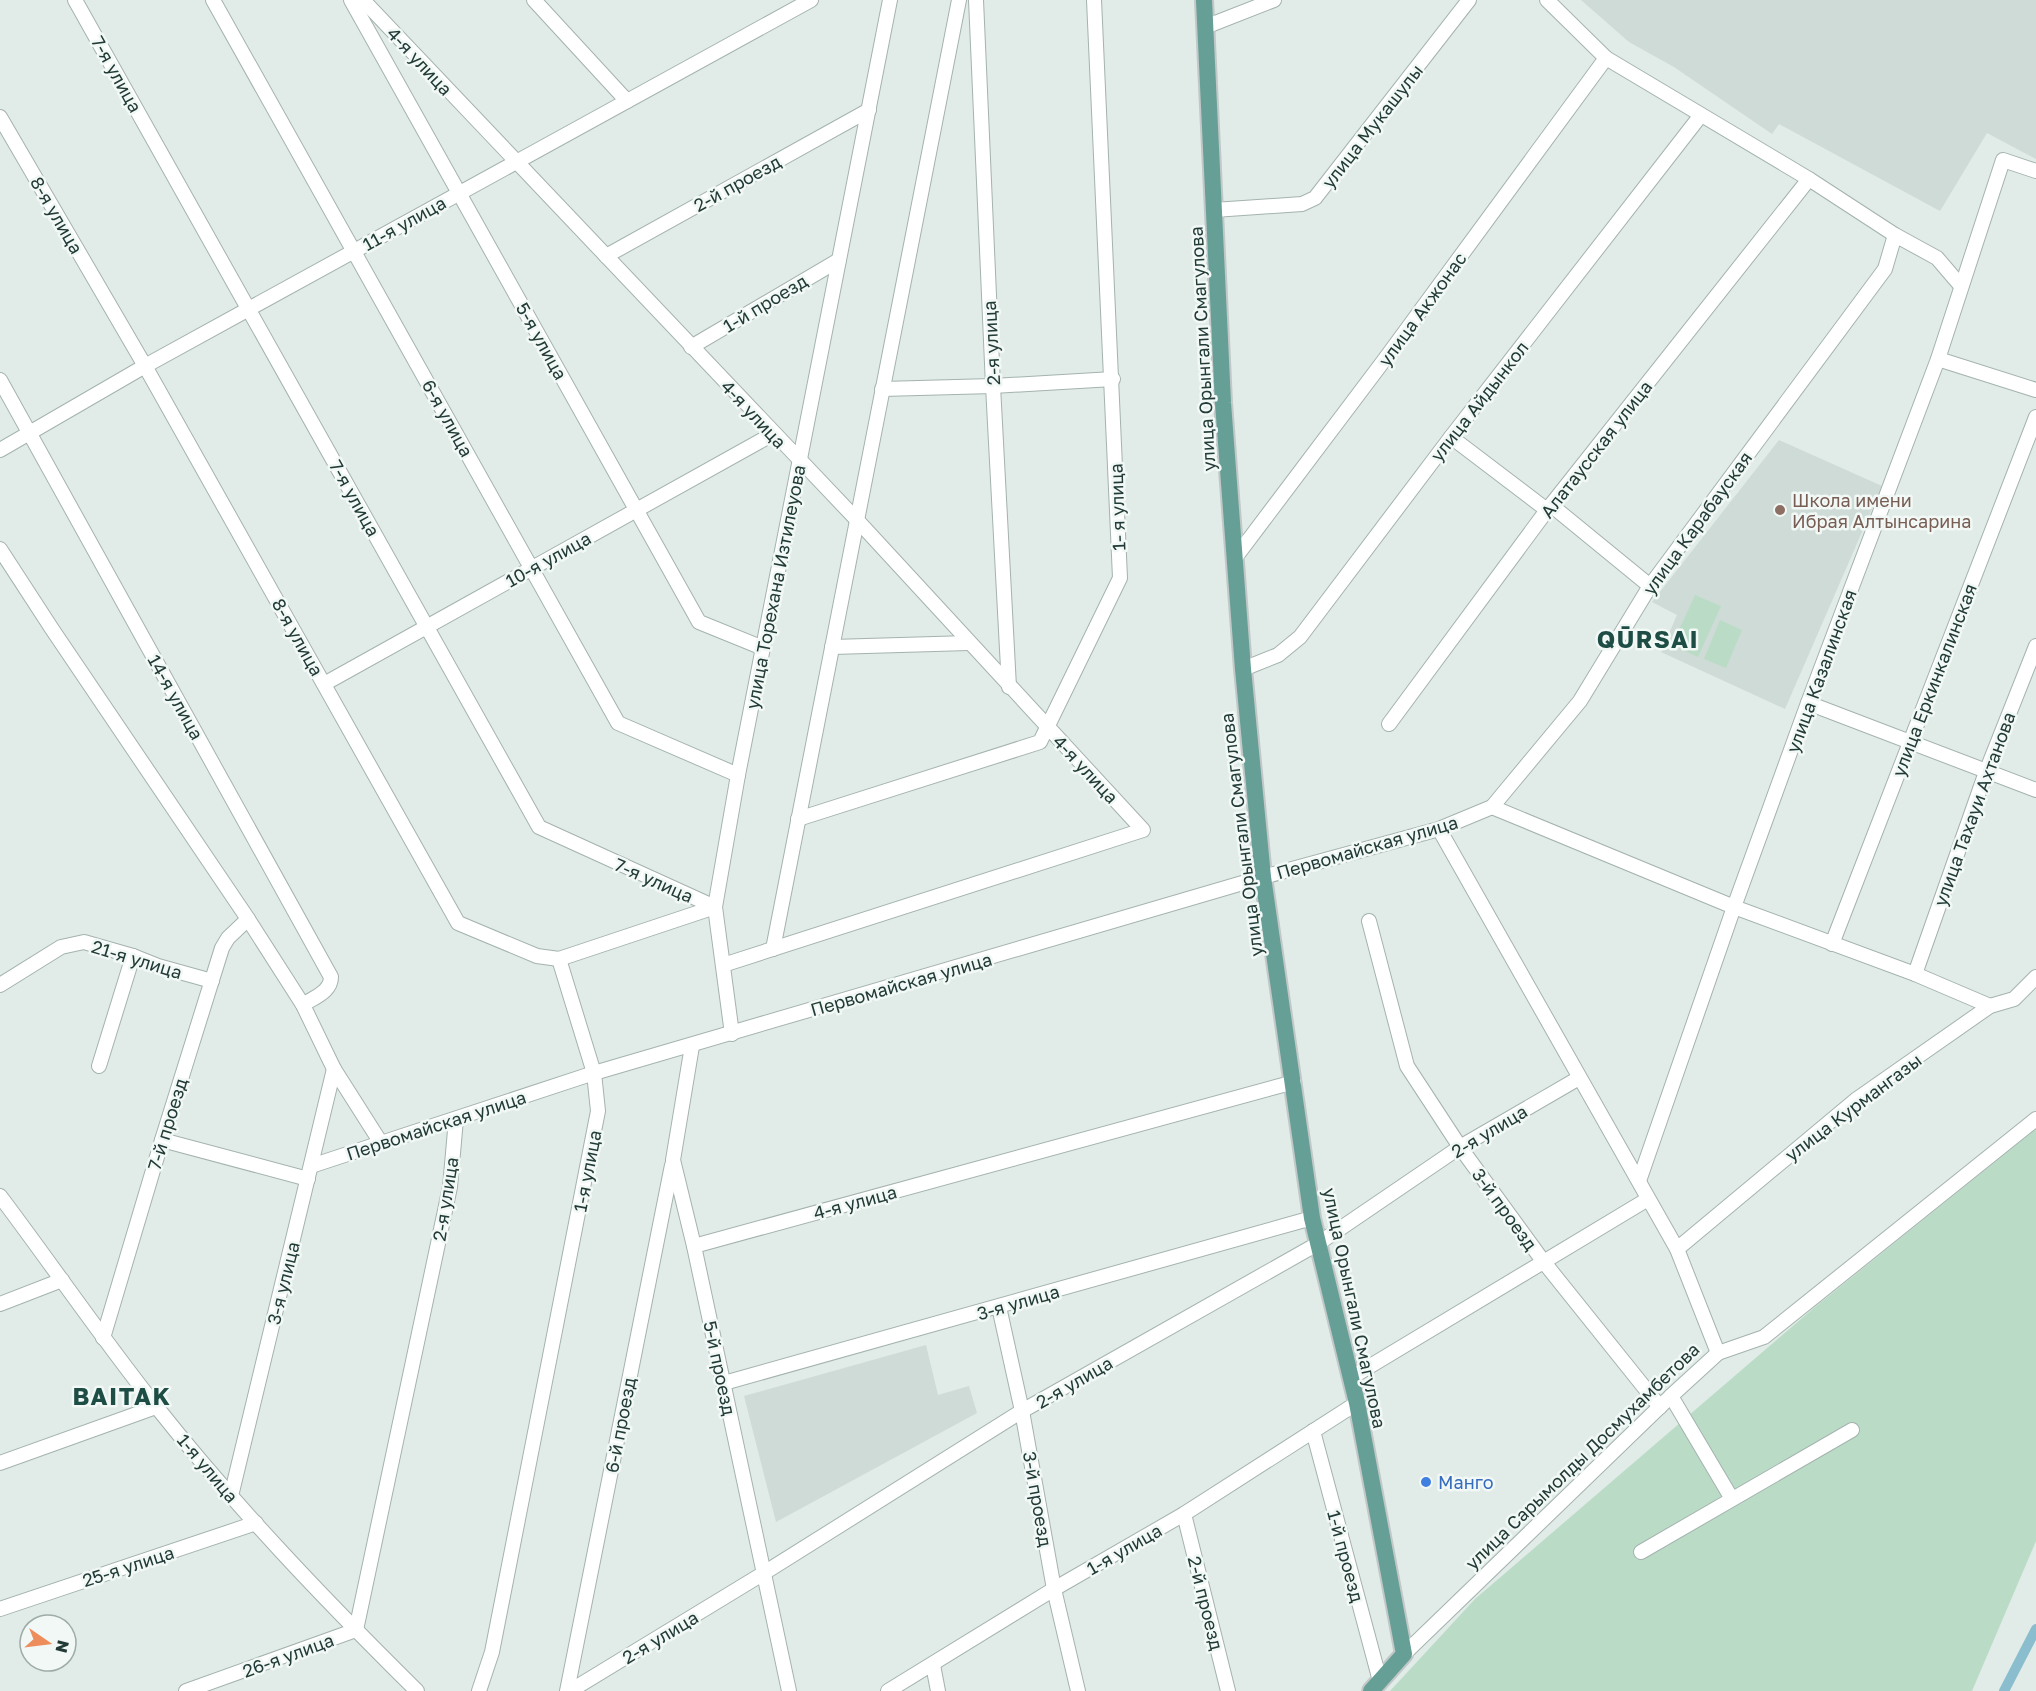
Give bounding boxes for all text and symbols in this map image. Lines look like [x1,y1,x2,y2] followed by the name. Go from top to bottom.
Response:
[383,22,457,100] street label: 4-я улица
[87,32,147,116] street label: 7-я улица
[1317,60,1427,192] street label: улица Мукашулы
[690,150,784,216] street label: 2-й проезд
[26,173,88,257] street label: 8-я улица
[359,191,449,255] street label: 11-я улица
[1185,226,1219,472] street label: улица Орынгали Смагулова
[1373,248,1471,370] street label: улица Акжонас
[719,269,811,337] street label: 1-й проезд
[512,299,572,383] street label: 5-я улица
[978,300,1004,386] street label: 2-я улица
[1425,337,1533,465] street label: улица Айдынкол
[418,375,478,461] street label: 6-я улица
[717,375,791,453] street label: 4-я улица
[1535,376,1657,522] street label: Алатаусская улица
[1638,447,1756,599] street label: улица Карабауская
[325,456,385,540] street label: 7-я улица
[740,463,810,711] street label: улица Торехана Изтилеуова
[1104,463,1130,551] street label: 1- я улица
[1792,489,1971,532] place label: Школа имени Ибрая Алтынсарина
[1773,503,1787,517] marker: Школа имени Ибрая Алтынсарина
[501,527,595,591] street label: 10-я улица
[1887,580,1981,780] street label: улица Еркинкалинская
[1781,586,1861,756] street label: улица Казалинская
[268,594,328,680] street label: 8-я улица
[1597,624,1699,653] district label: QŪRSAI
[144,651,208,743] street label: 14-я улица
[1929,709,2019,909] street label: улица Тахауи Ахтанова
[1215,712,1267,958] street label: улица Орынгали Смагулова
[1049,730,1123,808] street label: 4-я улица
[1274,811,1460,883] street label: Первомайская улица
[611,853,697,907] street label: 7-я улица
[89,935,185,983] street label: 21-я улица
[808,948,994,1020] street label: Первомайская улица
[1780,1049,1926,1165] street label: улица Курмангазы
[143,1075,191,1173] street label: 7-й проезд
[343,1086,529,1164] street label: Первомайская улица
[1447,1100,1531,1162] street label: 2-я улица
[568,1128,606,1214] street label: 1-я улица
[428,1155,462,1243] street label: 2-я улица
[1468,1164,1542,1255] street label: 3-й проезд
[811,1180,899,1224] street label: 4-я улица
[1319,1186,1391,1430] street label: улица Орынгали Смагулова
[262,1239,304,1327] street label: 3-я улица
[974,1280,1062,1324] street label: 3-я улица
[699,1319,741,1417] street label: 5-й проезд
[1460,1338,1704,1574] street label: улица Сарымолды Досмухамбетова
[1032,1351,1116,1413] street label: 2-я улица
[600,1375,640,1475] street label: 6-й проезд
[72,1381,172,1410] district label: BAITAK
[173,1429,243,1507] street label: 1-я улица
[1019,1450,1057,1548] street label: 3-й проезд
[1438,1471,1494,1493] place label: Манго
[1419,1475,1433,1489] marker: Манго
[1323,1508,1369,1605] street label: 1-й проезд
[1083,1519,1165,1579] street label: 1-я улица
[79,1541,177,1591] street label: 25-я улица
[1184,1554,1228,1652] street label: 2-й проезд
[618,1606,702,1668] street label: 2-я улица
[18,1613,78,1673] north arrow
[239,1628,337,1682] street label: 26-я улица
[51,1638,74,1655] text: N

